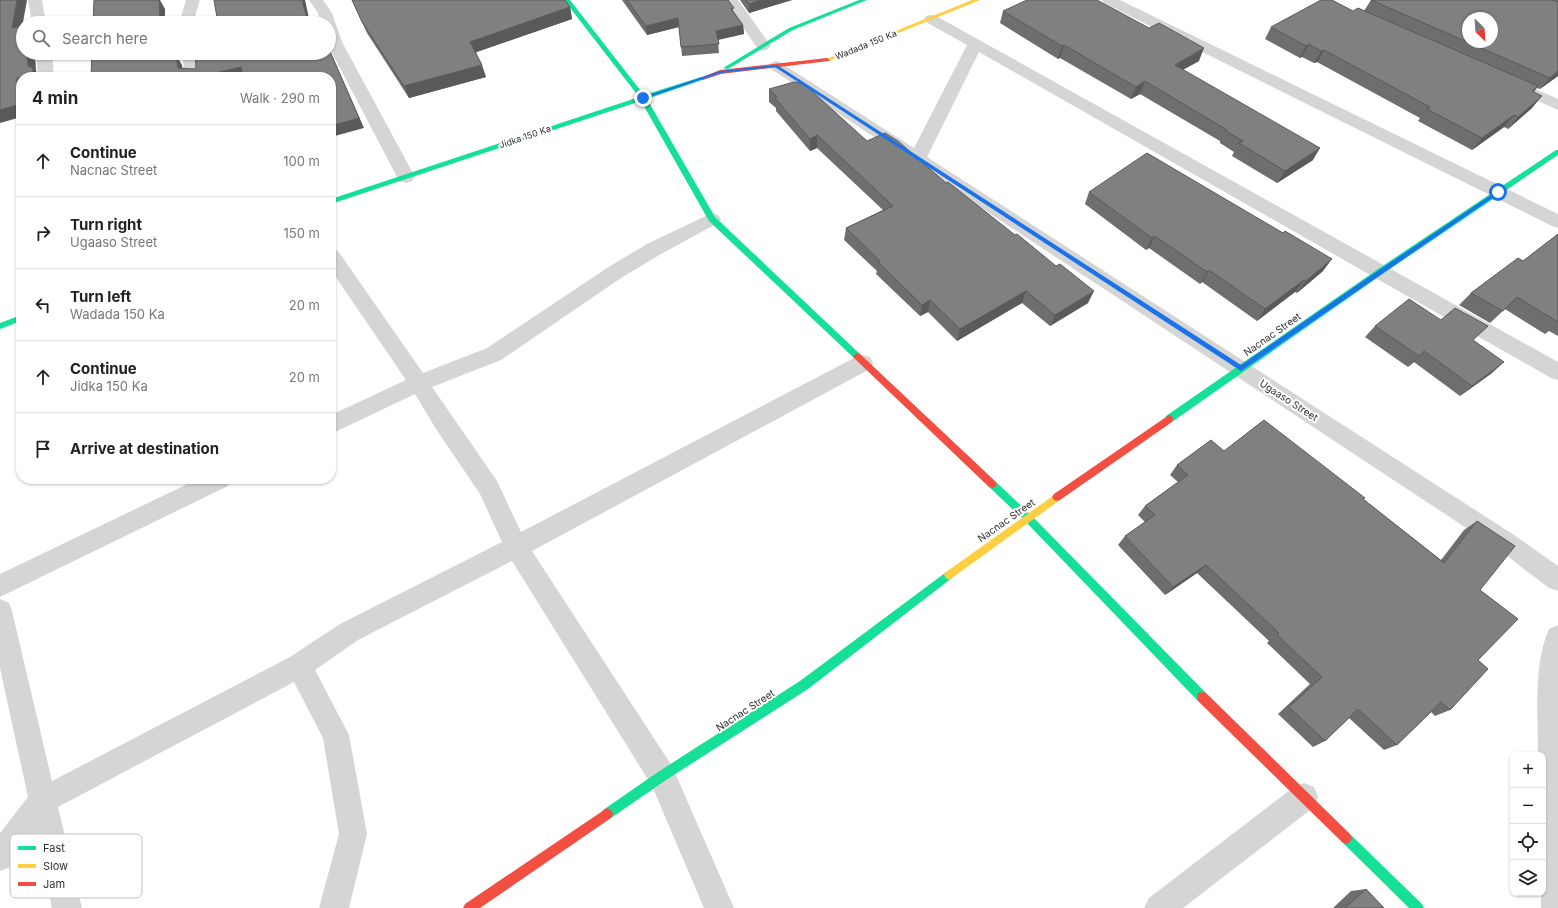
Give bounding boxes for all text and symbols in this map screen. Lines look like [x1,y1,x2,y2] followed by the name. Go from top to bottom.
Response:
[1462,12,1498,48] north arrow
[16,16,336,60] search box
[30,27,52,49] icon: search
[833,27,898,62] street label: Wadada 150 Ka
[62,29,148,48] text: Search here
[32,88,78,108] text: 4 min
[634,89,652,107] route end
[240,90,320,106] text: Walk · 290 m
[498,123,552,150] street label: Jidka 150 Ka
[70,143,137,162] text: Continue
[32,150,54,172] icon: ahead
[283,153,320,169] text: 100 m
[70,162,157,178] text: Nacnac Street
[1489,183,1507,201] route start
[70,215,142,234] text: Turn right
[32,222,54,244] icon: right
[284,225,320,241] text: 150 m
[70,234,157,250] text: Ugaaso Street
[70,287,131,306] text: Turn left
[32,294,54,316] icon: left
[289,297,320,313] text: 20 m
[70,306,165,322] text: Wadada 150 Ka
[1241,309,1304,358] street label: Nacnac Street
[70,359,137,378] text: Continue
[32,366,54,388] icon: ahead
[289,369,320,385] text: 20 m
[1258,377,1321,424] street label: Ugaaso Street
[70,378,148,394] text: Jidka 150 Ka
[32,438,54,460] icon: arrive
[70,439,219,458] text: Arrive at destination
[975,495,1038,544] street label: Nacnac Street
[714,686,777,733] street label: Nacnac Street
[1510,752,1546,896] map controls
[1510,752,1546,788] button: +
[1510,788,1546,824] button: −
[1510,824,1546,860] button: locate
[10,834,142,898] legend
[43,841,65,855] text: Fast
[43,859,68,873] text: Slow
[1510,860,1546,896] button: layers
[43,877,65,891] text: Jam

